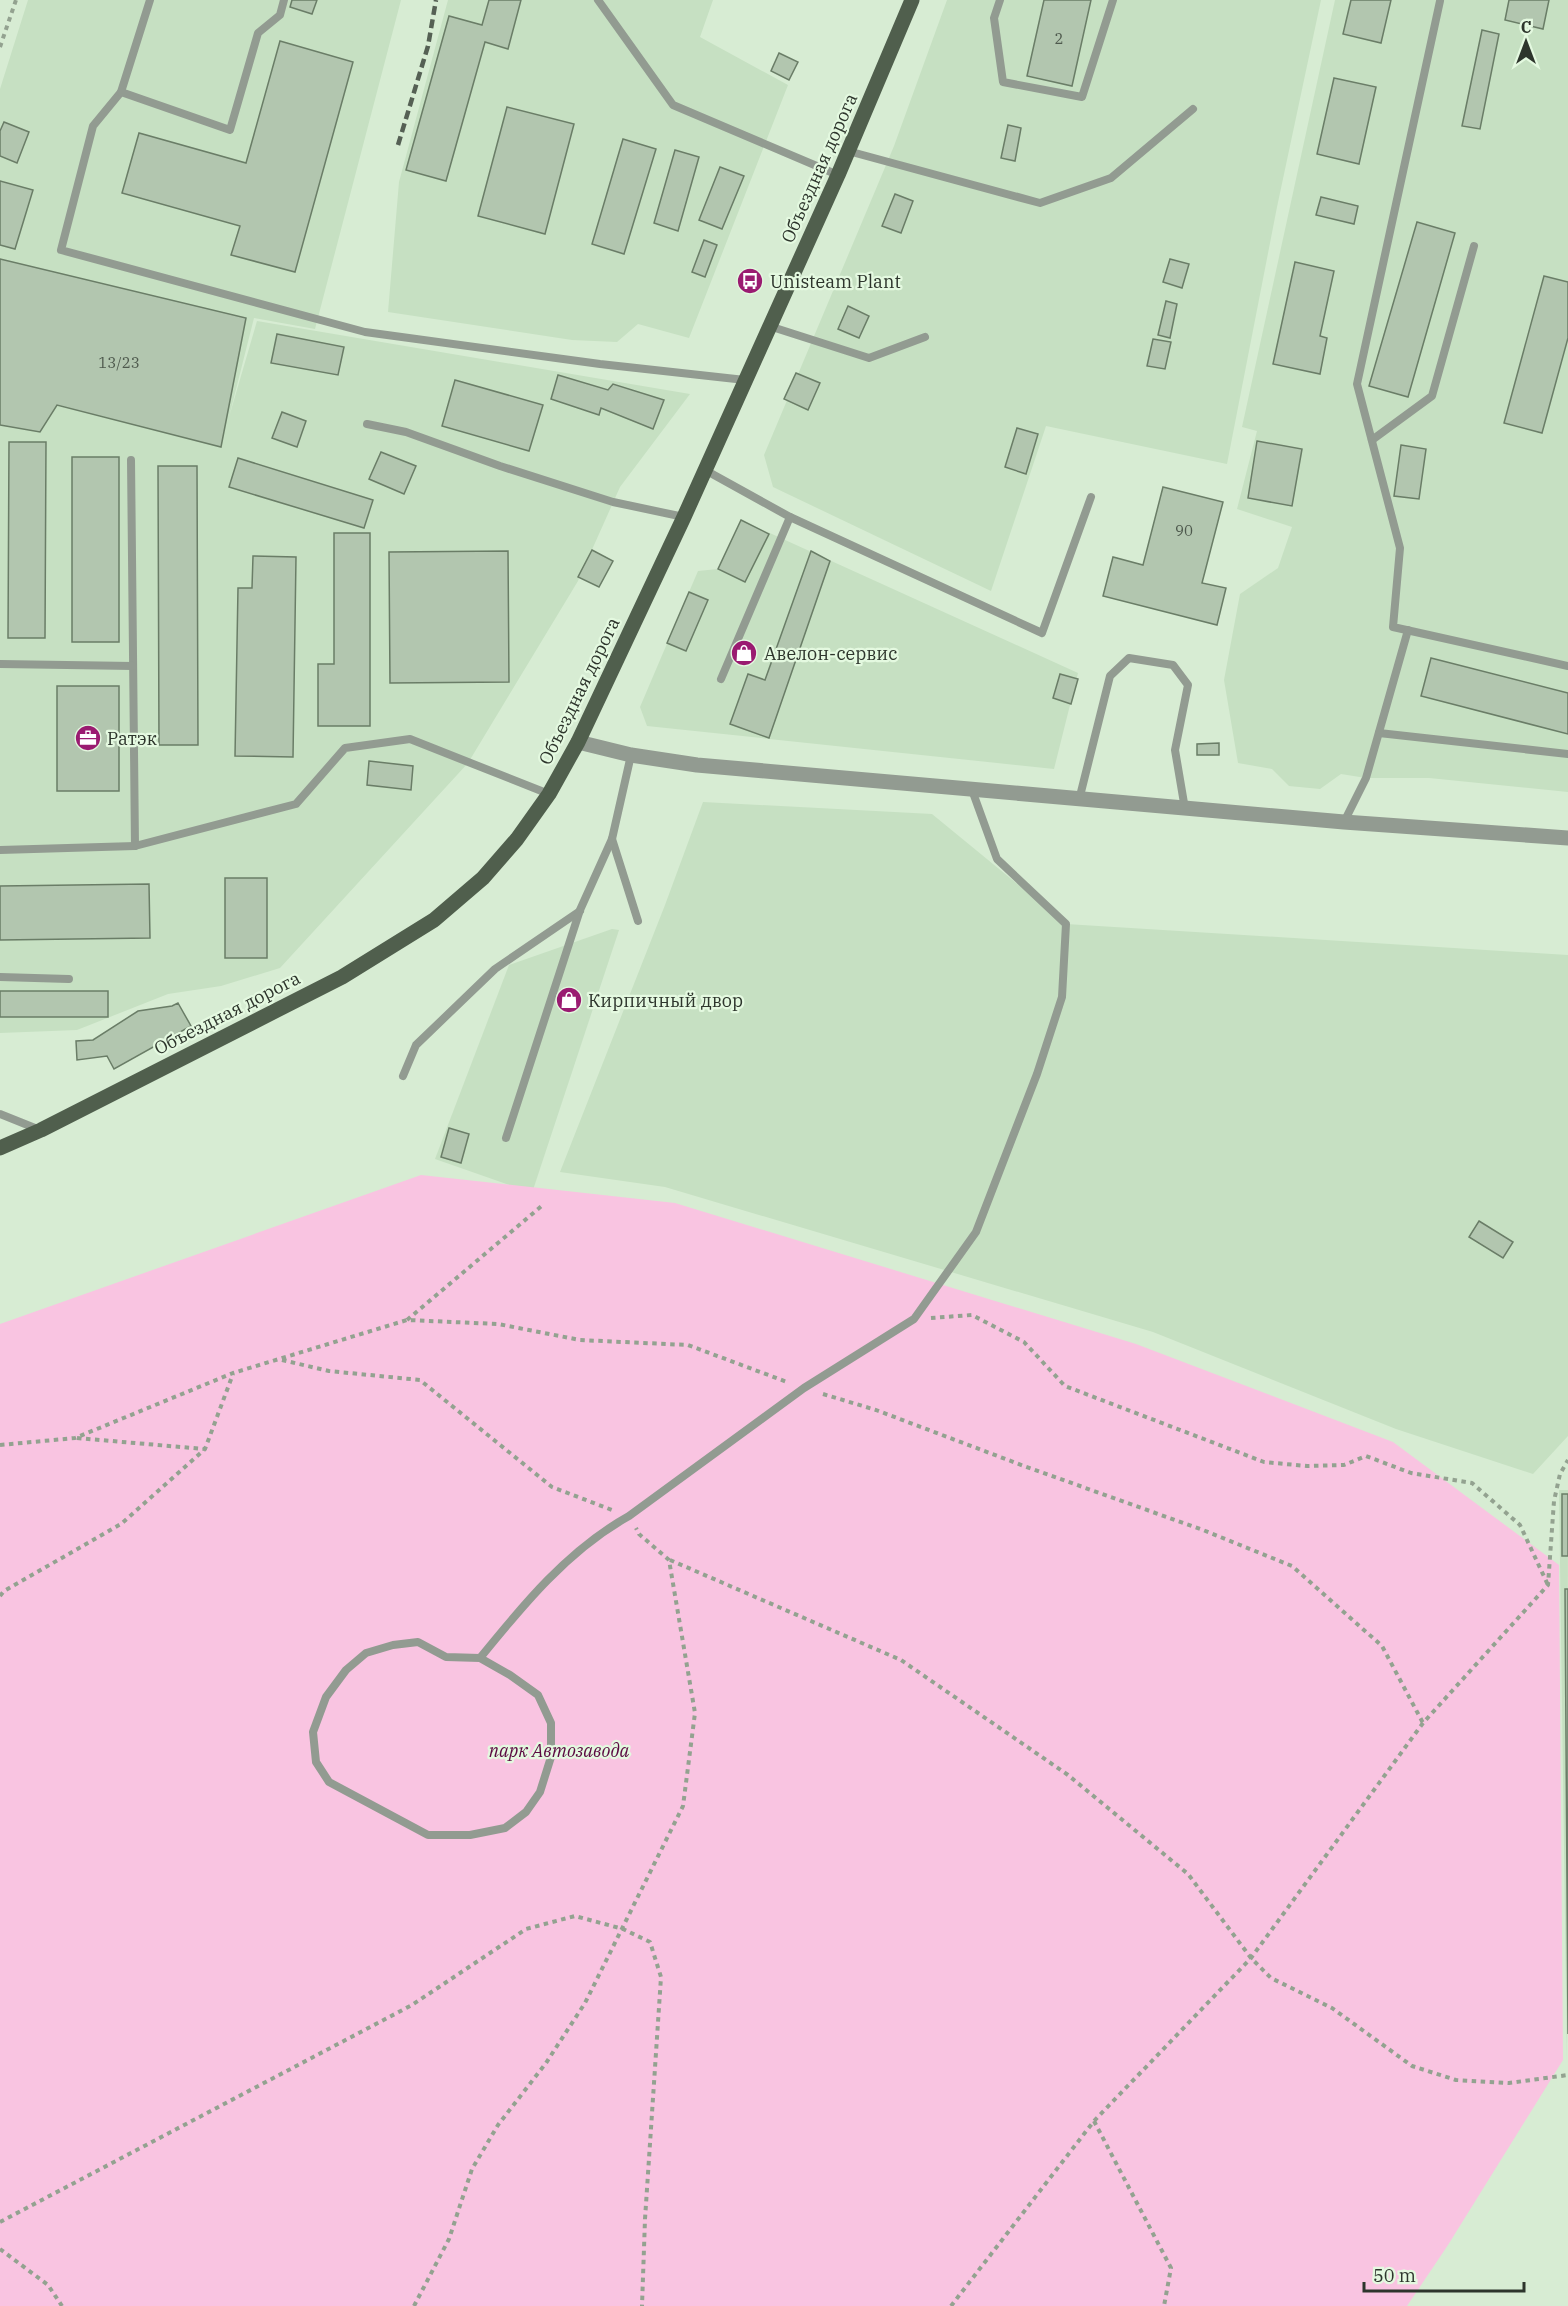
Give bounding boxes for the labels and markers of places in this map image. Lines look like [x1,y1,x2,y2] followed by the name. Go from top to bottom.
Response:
[735,266,765,296] bus stop icon: Unisteam Plant
[770,270,901,293] place label: Unisteam Plant
[729,638,759,668] shop icon: Авелон-сервис
[764,642,898,665] place label: Авелон-сервис
[73,723,103,753] office icon: Ратэк
[107,727,158,750] place label: Ратэк
[554,985,584,1015] shop icon: Кирпичный двор
[588,989,743,1012] place label: Кирпичный двор

